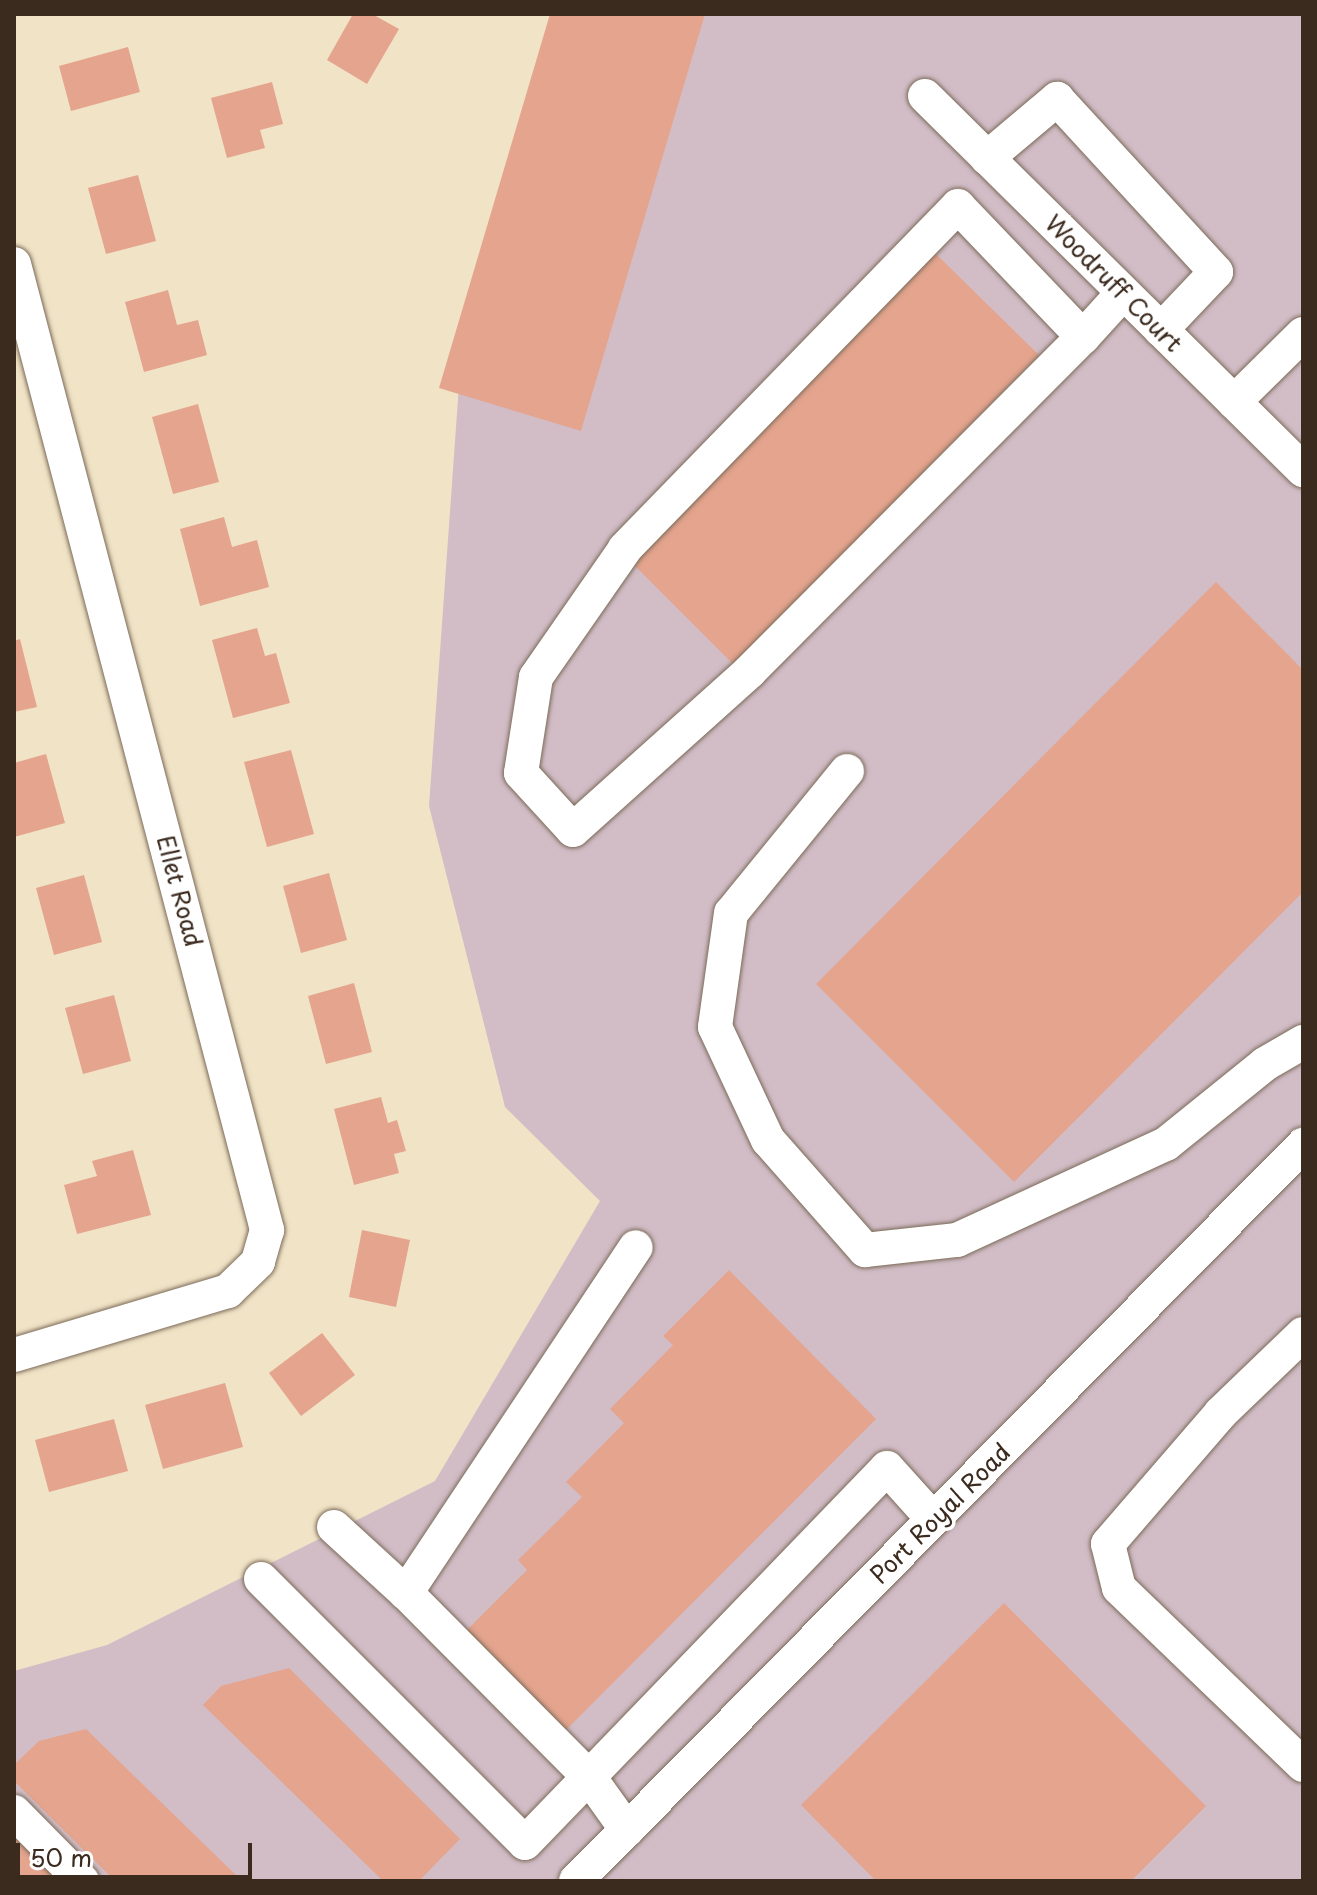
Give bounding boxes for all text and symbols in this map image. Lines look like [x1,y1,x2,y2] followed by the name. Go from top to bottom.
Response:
[1039,208,1189,358] street label: Woodruff Court
[151,831,209,951] street label: Ellet Road
[864,1437,1016,1589] street label: Port Royal Road
[20,1827,256,1877] scale bar
[30,1839,92,1875] text: 50 m

